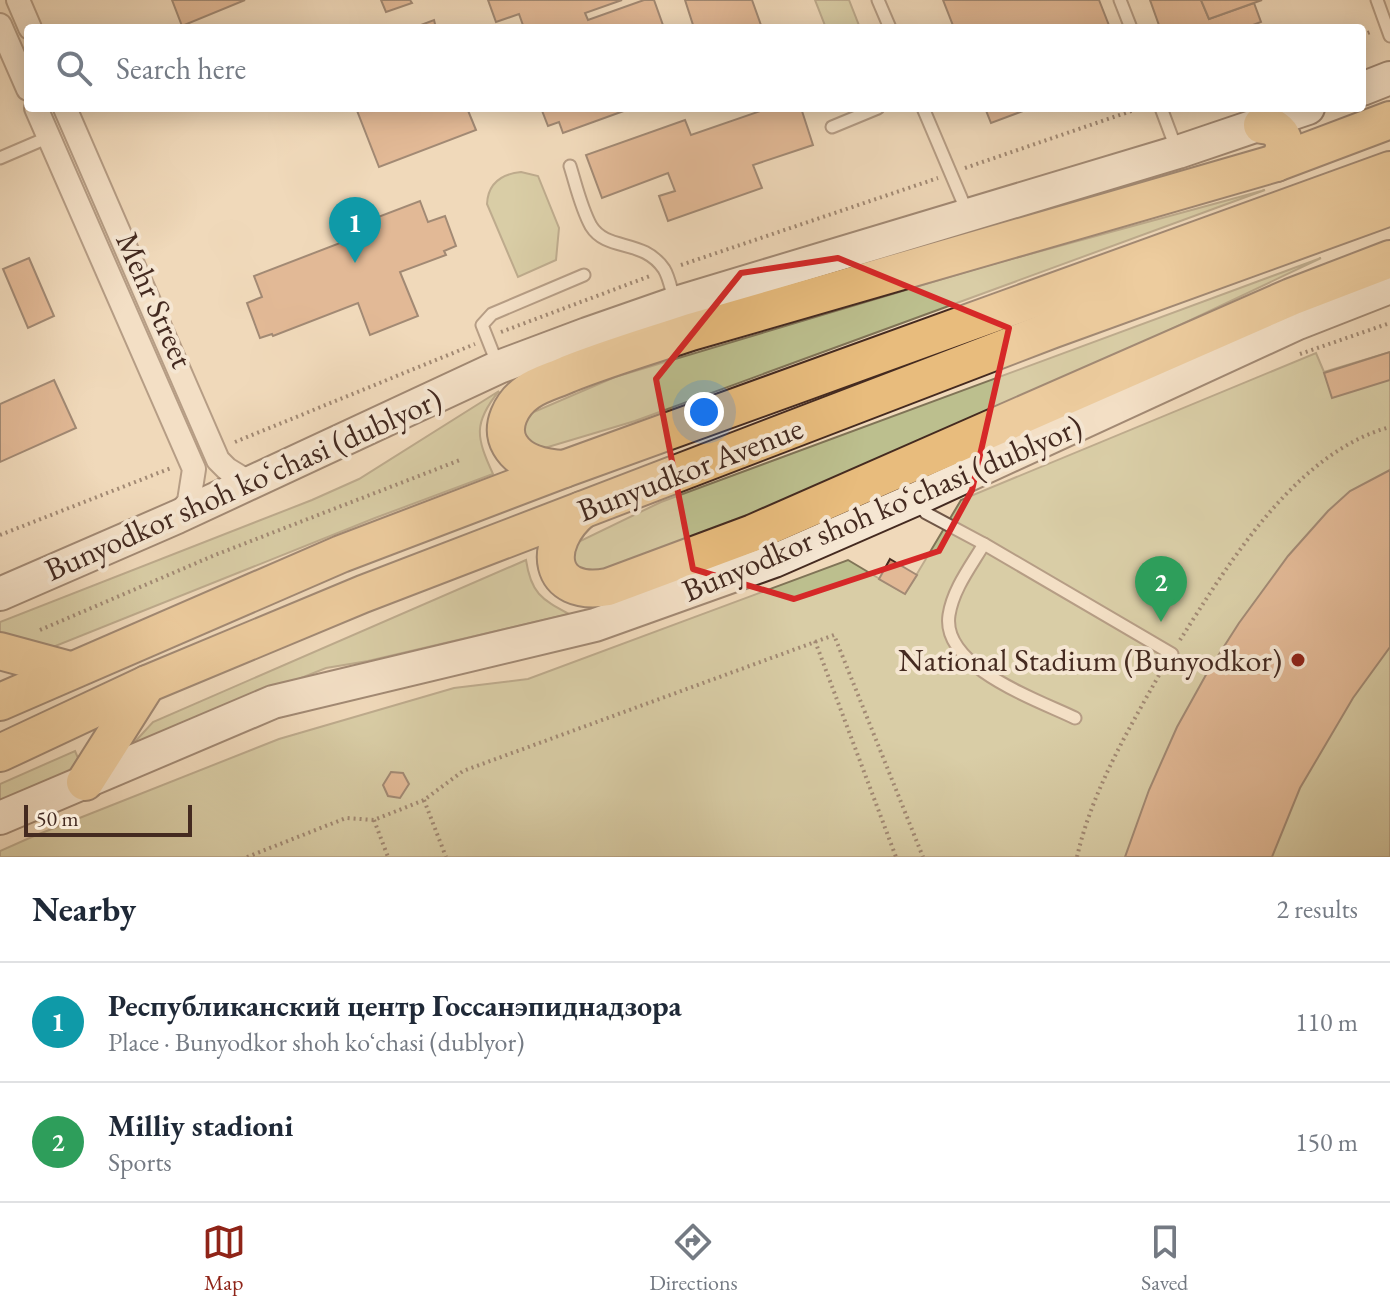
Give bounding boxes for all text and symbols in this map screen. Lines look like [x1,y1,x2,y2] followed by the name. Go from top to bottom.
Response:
[24,24,1366,112] search box
[52,46,96,90] icon: search
[116,49,246,88] text: Search here
[329,197,381,263] pin: 1
[106,225,204,375] street label: Mehr Street
[38,377,448,591] street label: Bunyodkor shoh koʻchasi (dublyor)
[684,392,724,432] your location
[676,405,1088,611] street label: Bunyodkor shoh koʻchasi (dublyor)
[571,407,809,531] street label: Bunyudkor Avenue
[1135,556,1187,622] pin: 2
[898,639,1282,681] place label: National Stadium (Bunyodkor)
[1289,651,1307,669] marker: National Stadium (Bunyodkor)
[24,801,192,837] scale bar
[36,804,79,833] text: 50 m
[32,887,136,931] text: Nearby
[1277,892,1358,926] text: 2 results
[108,986,682,1025] text: Республиканский центр Госсанэпиднадзора
[51,1005,65,1039] text: 1
[1295,1005,1358,1039] text: 110 m
[108,1025,524,1059] text: Place · Bunyodkor shoh koʻchasi (dublyor)
[108,1106,293,1145] text: Milliy stadioni
[51,1125,65,1159] text: 2
[1295,1125,1358,1159] text: 150 m
[108,1145,172,1179] text: Sports
[202,1220,246,1297] tab: Map
[649,1220,738,1297] tab: Directions
[1141,1220,1188,1297] tab: Saved

